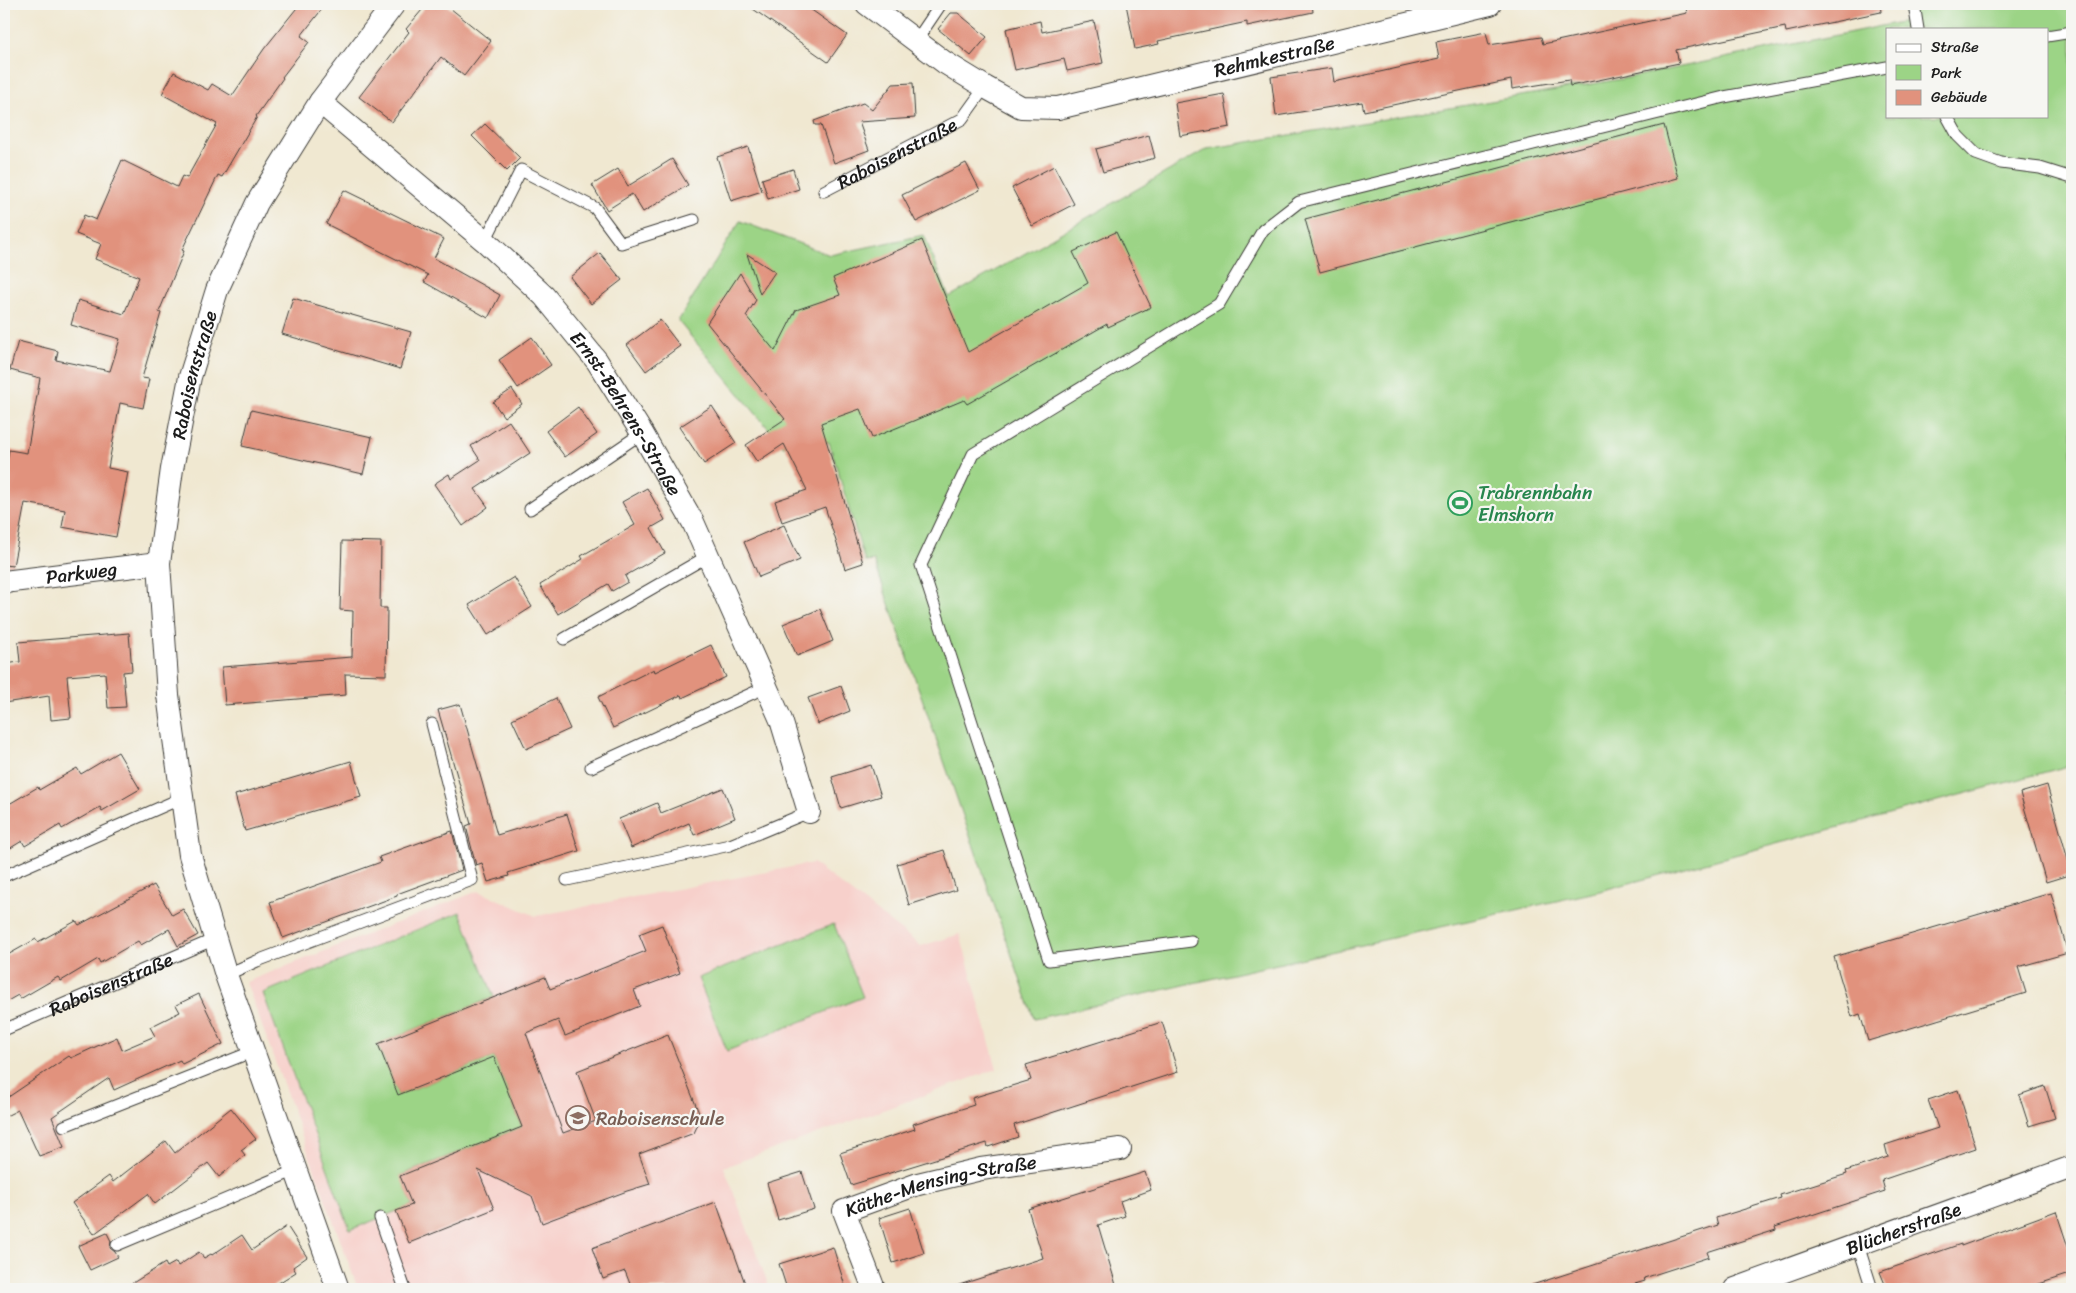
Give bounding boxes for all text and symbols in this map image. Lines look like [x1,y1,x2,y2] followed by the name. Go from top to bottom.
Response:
[1211,26,1338,87] street label: Rehmkestraße
[1886,28,2048,118] legend
[1931,34,1979,60] text: Straße
[1931,60,1962,86] text: Park
[1931,84,1987,110] text: Gebäude
[831,108,963,199] street label: Raboisenstraße
[162,306,227,442] street label: Raboisenstraße
[561,323,691,502] street label: Ernst-Behrens-Straße
[1478,476,1592,531] place label: Trabrennbahn Elmshorn
[1447,490,1473,516] sports icon: Trabrennbahn Elmshorn
[44,552,119,594] street label: Parkweg
[44,943,178,1026] street label: Raboisenstraße
[596,1102,724,1135] place label: Raboisenschule
[565,1105,591,1131] school or university icon: Raboisenschule
[840,1145,1039,1226] street label: Käthe-Mensing-Straße
[1841,1192,1966,1265] street label: Blücherstraße

